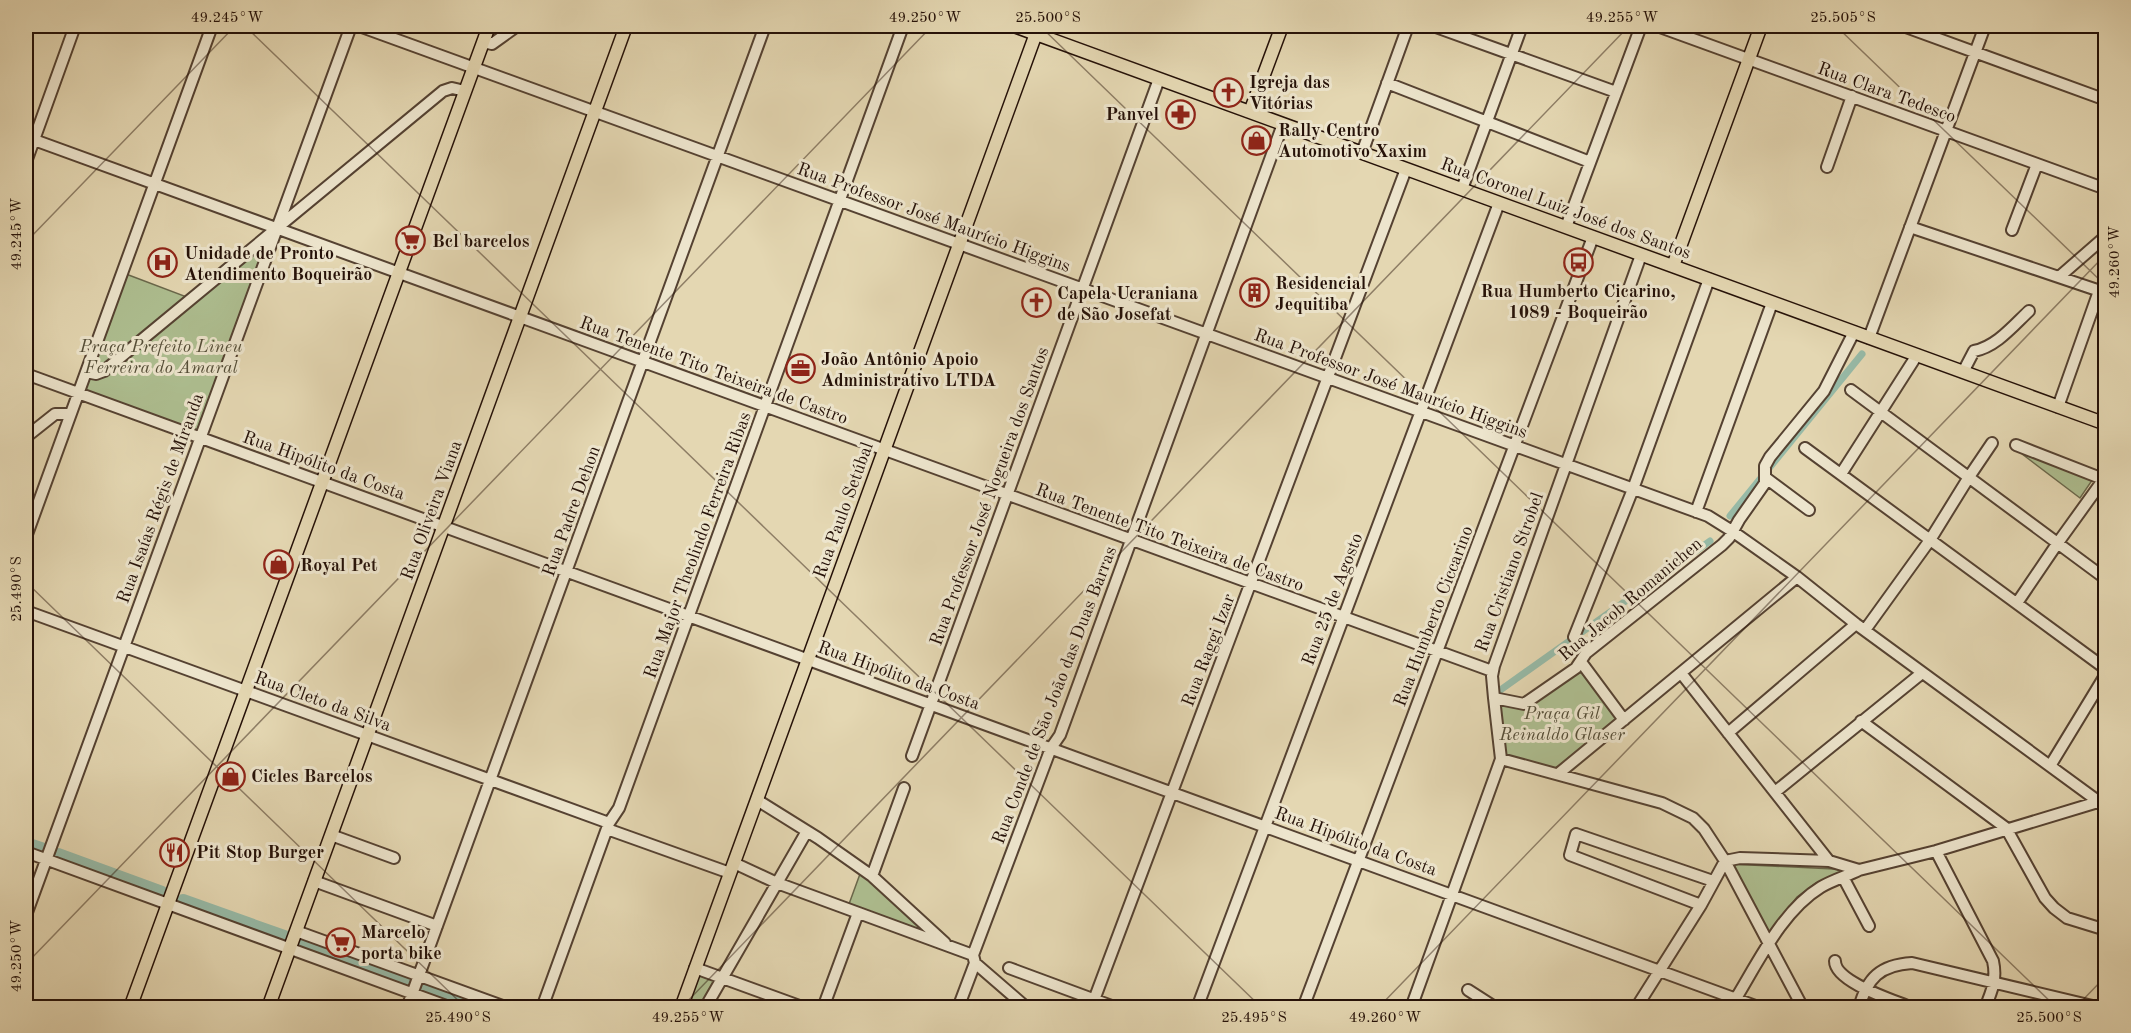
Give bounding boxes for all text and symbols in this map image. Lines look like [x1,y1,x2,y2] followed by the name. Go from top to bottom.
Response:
[191,11,263,26] text: 49.245°W
[889,11,961,26] text: 49.250°W
[1015,11,1081,26] text: 25.500°S
[1586,11,1658,26] text: 49.255°W
[1810,11,1876,26] text: 25.505°S
[1815,60,1958,126] street label: Rua Clara Tedesco
[1249,74,1330,113] place label: Igreja das Vitórias
[1212,76,1244,108] church icon: Igreja das Vitórias
[1164,98,1196,130] pharmacy icon: Panvel
[1105,106,1159,124] place label: Panvel
[1278,122,1427,161] place label: Rally Centro Automotivo Xaxim
[1241,124,1273,156] shop icon: Rally Centro Automotivo Xaxim
[1438,155,1693,263] street label: Rua Coronel Luiz José dos Santos
[795,160,1073,276] street label: Rua Professor José Maurício Higgins
[10,198,25,270] text: 49.245°W
[395,225,427,257] supermarket icon: Bcl barcelos
[2108,226,2123,298] text: 49.260°W
[432,233,530,251] place label: Bcl barcelos
[184,245,372,284] place label: Unidade de Pronto Atendimento Boqueirão
[1562,246,1594,278] bus stop icon: Rua Humberto Cicarino, 1089 - Boqueirão
[147,247,179,279] hospital icon: Unidade de Pronto Atendimento Boqueirão
[1275,275,1367,314] place label: Residencial Jequitiba
[1238,277,1270,309] building icon: Residencial Jequitiba
[1481,283,1675,322] place label: Rua Humberto Cicarino, 1089 - Boqueirão
[1057,285,1198,324] place label: Capela Ucraniana de São Josefat
[1020,287,1052,319] church icon: Capela Ucraniana de São Josefat
[577,314,850,428] street label: Rua Tenente Tito Teixeira de Castro
[1252,326,1530,442] street label: Rua Professor José Maurício Higgins
[79,338,242,377] park label: Praça Prefeito Lineu Ferreira do Amaral
[927,344,1053,648] street label: Rua Professor José Nogueira dos Santos
[821,351,996,390] place label: João Antônio Apoio Administrativo LTDA
[784,353,816,385] office icon: João Antônio Apoio Administrativo LTDA
[114,391,207,606] street label: Rua Isaías Régis de Miranda
[641,409,755,681] street label: Rua Major Theolindo Ferreira Ribas
[240,428,407,504] street label: Rua Hipólito da Costa
[398,438,466,583] street label: Rua Oliveira Viana
[811,440,877,581] street label: Rua Paulo Setúbal
[540,443,604,579] street label: Rua Padre Dehon
[1033,481,1306,595] street label: Rua Tenente Tito Teixeira de Castro
[1473,490,1547,655] street label: Rua Cristiano Strobel
[1391,523,1477,709] street label: Rua Humberto Ciccarino
[1299,530,1367,668] street label: Rua 25 de Agosto
[1555,534,1706,665] street label: Rua Jacob Romanichen
[990,544,1120,847] street label: Rua Conde de São João das Duas Barras
[263,549,295,581] shop icon: Royal Pet
[10,556,25,622] text: 25.490°S
[300,557,378,575] place label: Royal Pet
[1179,591,1239,709] street label: Rua Raggi Izar
[815,638,982,714] street label: Rua Hipólito da Costa
[252,669,393,735] street label: Rua Cleto da Silva
[1498,705,1626,744] park label: Praça Gil Reinaldo Glaser
[214,760,246,792] shop icon: Cicles Barcelos
[251,768,373,786] place label: Cicles Barcelos
[1272,804,1439,880] street label: Rua Hipólito da Costa
[159,836,191,868] restaurant icon: Pit Stop Burger
[196,844,324,862] place label: Pit Stop Burger
[10,920,25,992] text: 49.250°W
[361,924,442,963] place label: Marcelo porta bike
[324,926,356,958] supermarket icon: Marcelo porta bike
[425,1011,491,1026] text: 25.490°S
[652,1011,724,1026] text: 49.255°W
[1221,1011,1287,1026] text: 25.495°S
[1349,1011,1421,1026] text: 49.260°W
[2016,1011,2082,1026] text: 25.500°S

